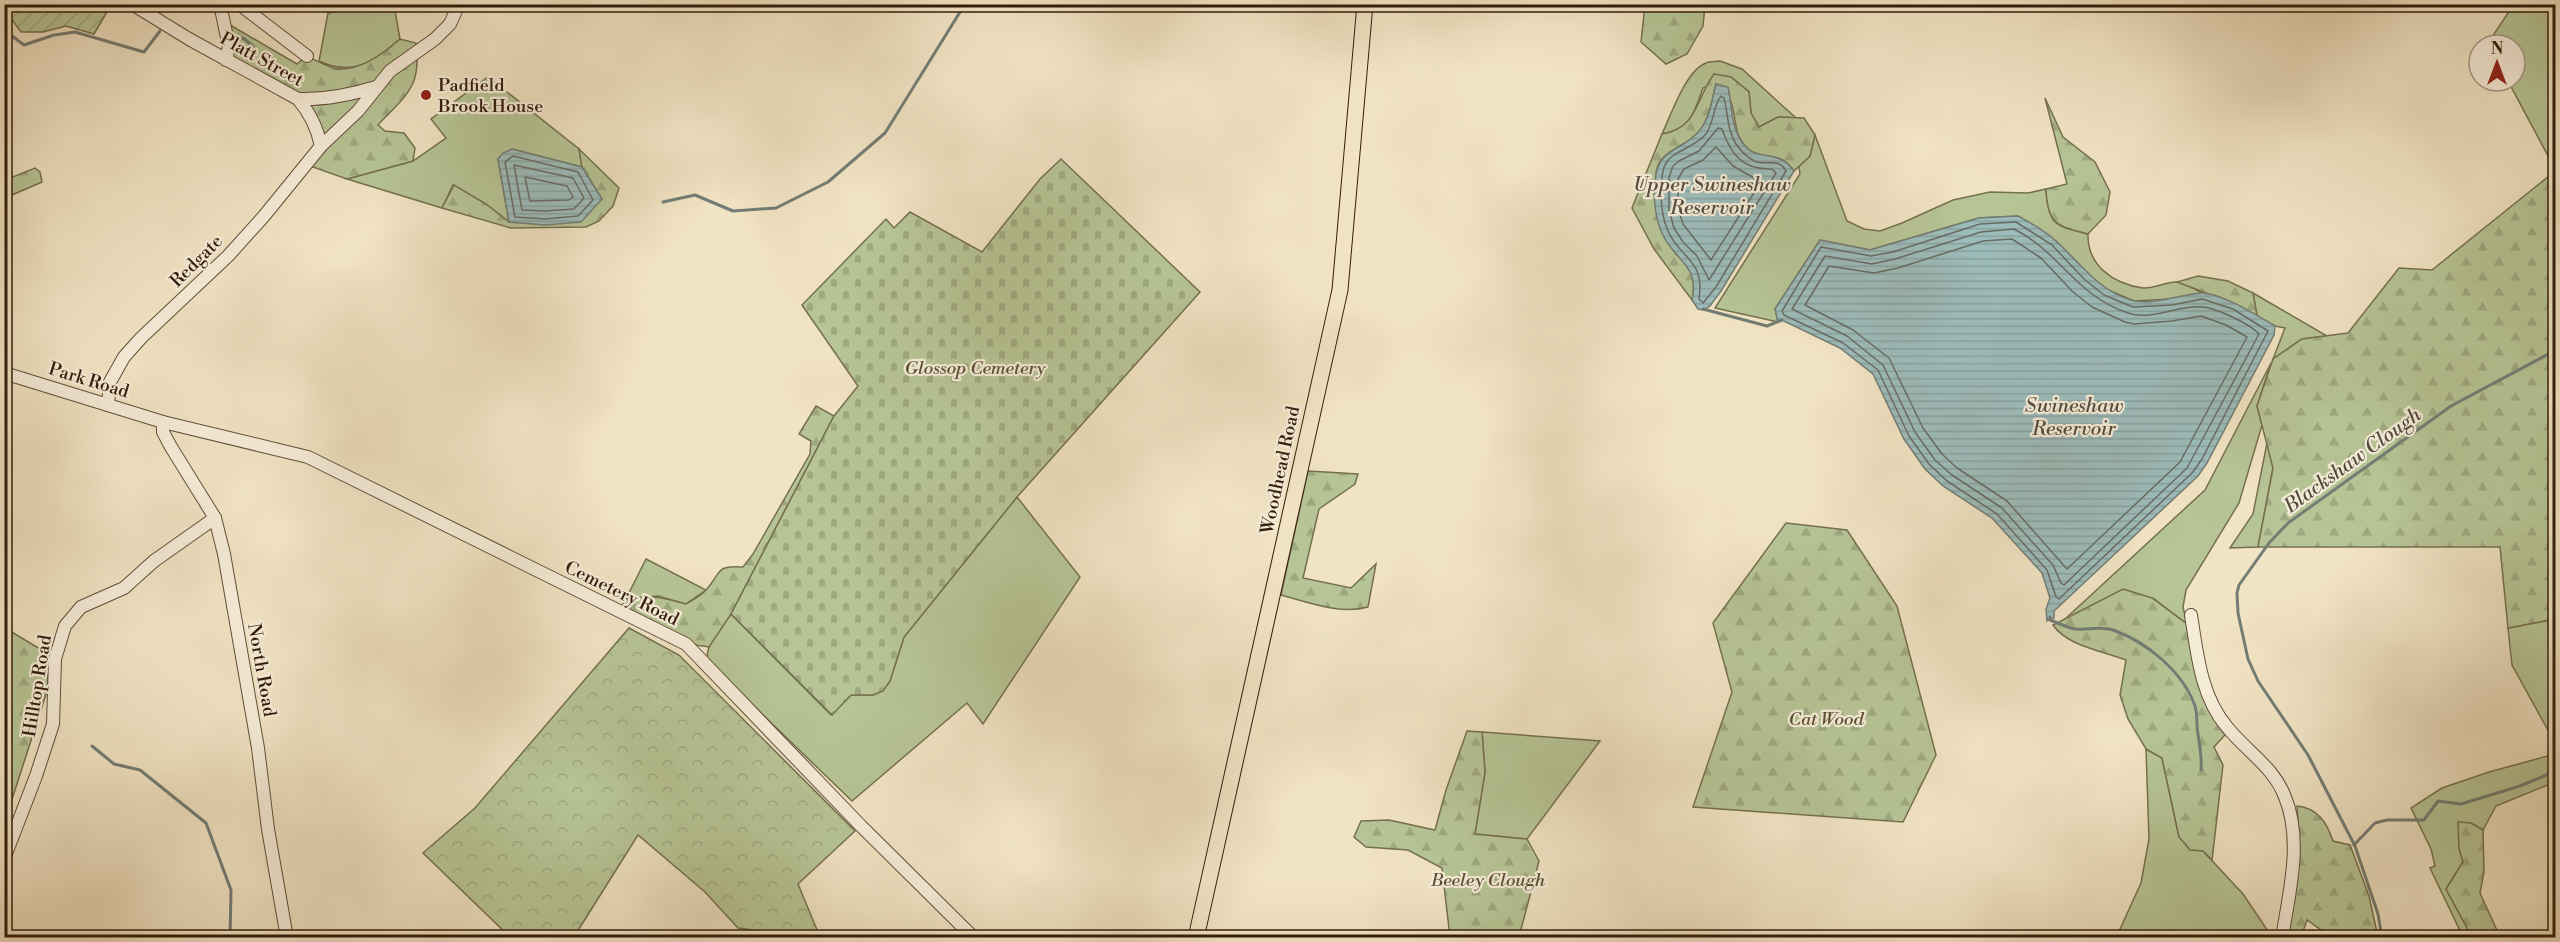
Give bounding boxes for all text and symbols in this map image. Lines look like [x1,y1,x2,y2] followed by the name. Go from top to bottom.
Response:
[216,27,308,92] street label: Platt Street
[2467,33,2527,93] north arrow
[2491,39,2504,59] text: N
[437,74,543,118] place label: Padfield Brook House
[419,88,433,102] marker: Padfield Brook House
[1633,173,1791,221] water label: Upper Swineshaw Reservoir
[165,230,228,293] street label: Redgate
[46,357,133,404] street label: Park Road
[904,357,1046,380] park label: Glossop Cemetery
[2025,394,2123,442] water label: Swineshaw Reservoir
[2279,402,2427,520] water label: Blackshaw Clough
[1256,403,1305,537] street label: Woodhead Road
[561,556,683,631] street label: Cemetery Road
[242,622,281,719] street label: North Road
[18,633,57,739] street label: Hilltop Road
[1788,708,1864,731] park label: Cat Wood
[1430,869,1546,892] park label: Beeley Clough

